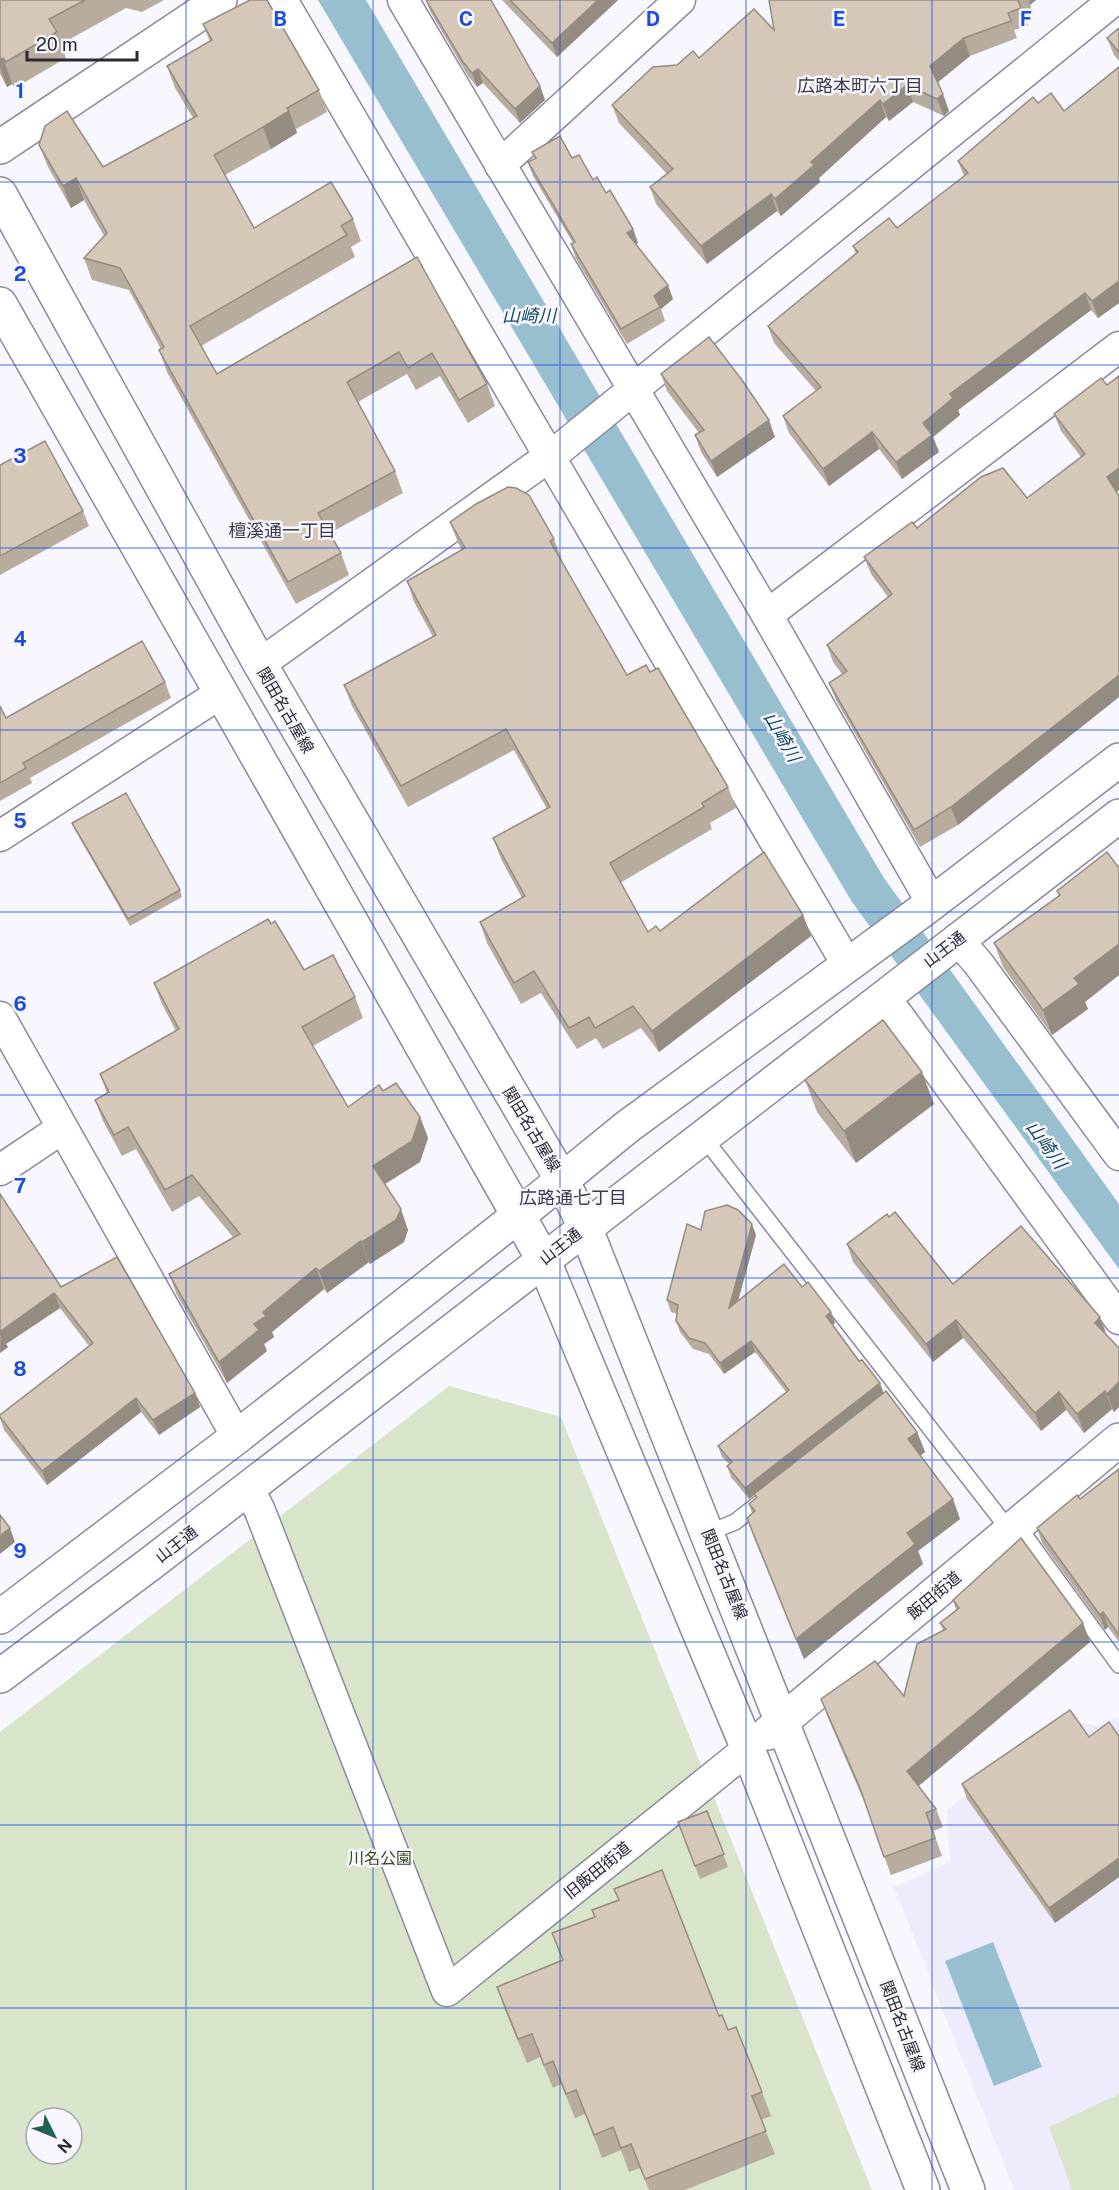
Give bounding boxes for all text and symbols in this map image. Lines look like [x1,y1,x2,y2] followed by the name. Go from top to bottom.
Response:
[273,7,287,31] text: B
[459,7,473,31] text: C
[646,7,660,31] text: D
[833,7,845,31] text: E
[1020,7,1032,31] text: F
[27,24,136,62] scale bar
[36,34,78,55] text: 20 m
[797,75,923,96] district label: 広路本町六丁目
[16,79,24,103] text: 1
[14,262,26,286] text: 2
[502,305,558,326] water label: 山崎川
[13,444,27,468] text: 3
[228,520,336,541] district label: 檀溪通一丁目
[13,627,27,651] text: 4
[253,664,318,757] street label: 関田名古屋線
[760,708,806,767] water label: 山崎川
[13,809,27,833] text: 5
[919,927,969,971] street label: 山王通
[13,992,27,1016] text: 6
[499,1083,564,1175] street label: 関田名古屋線
[1022,1117,1072,1174] water label: 山崎川
[14,1174,26,1198] text: 7
[519,1187,627,1208] district label: 広路通七丁目
[536,1224,585,1269] street label: 山王通
[13,1357,27,1381] text: 8
[152,1522,201,1567] street label: 山王通
[698,1526,751,1622] street label: 関田名古屋線
[13,1539,27,1563] text: 9
[904,1568,965,1623] street label: 飯田街道
[560,1838,634,1903] street label: 旧飯田街道
[348,1849,412,1868] park label: 川名公園
[876,1978,929,2074] street label: 関田名古屋線
[24,2106,84,2166] north arrow
[53,2135,76,2157] text: N

